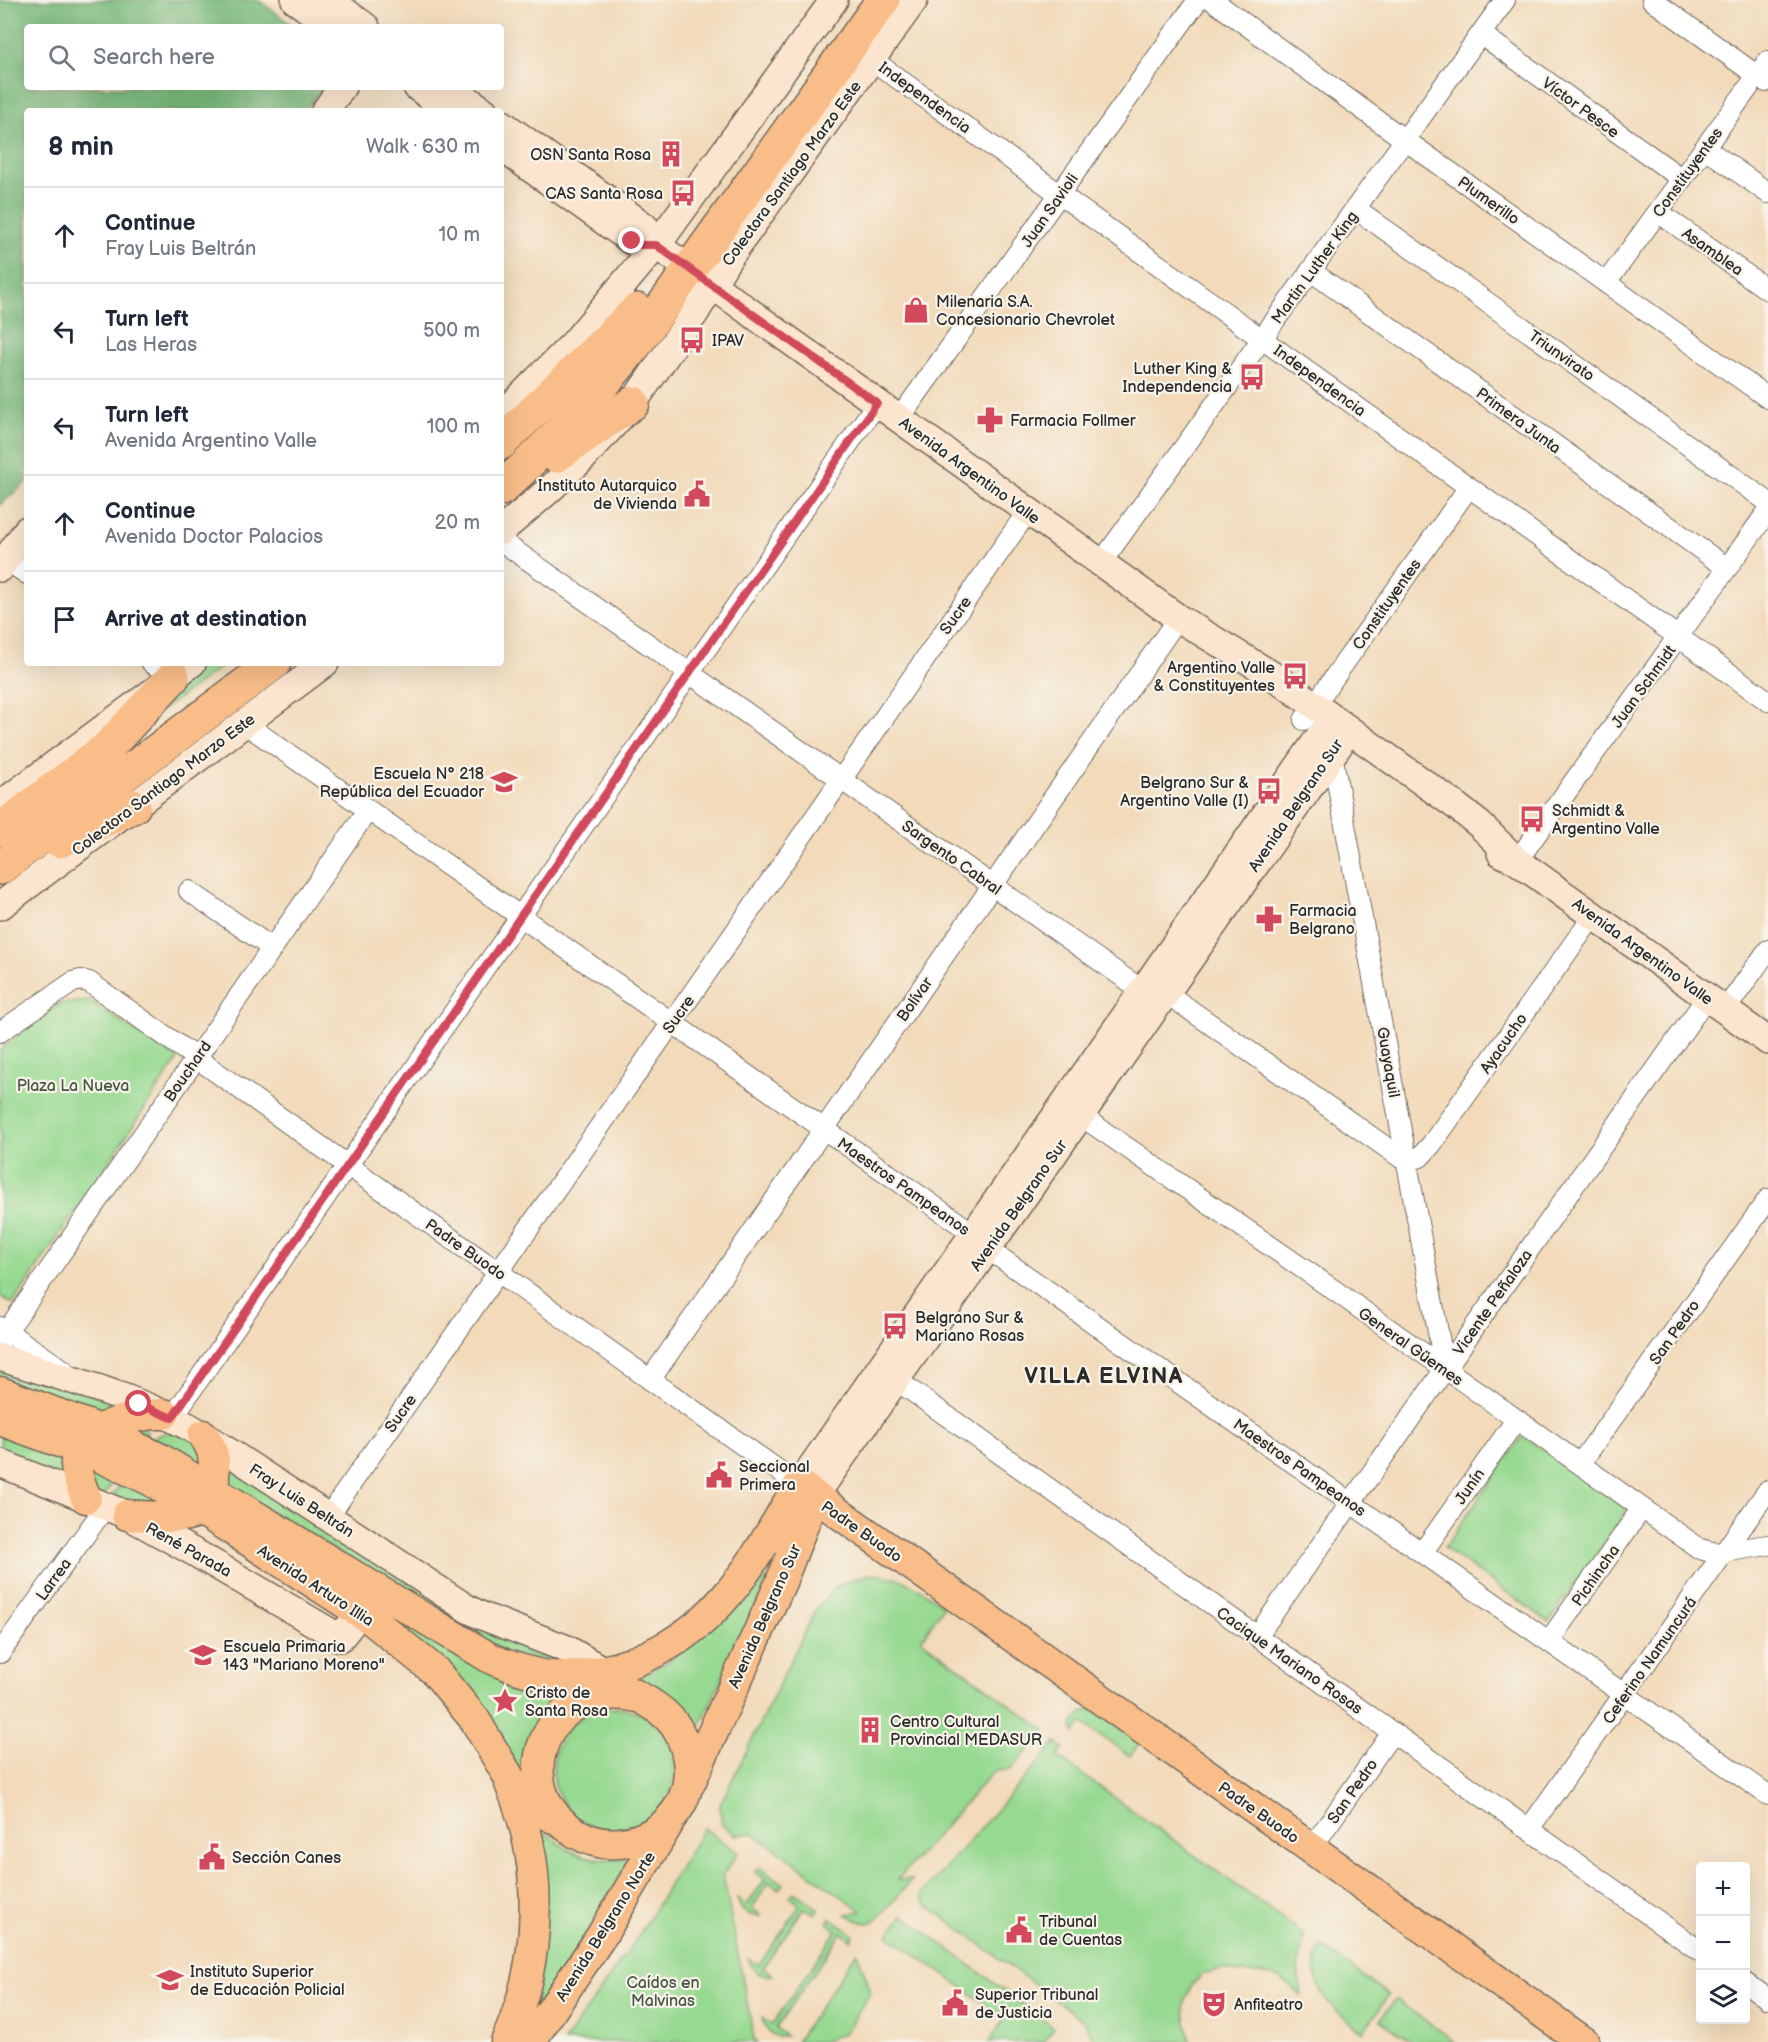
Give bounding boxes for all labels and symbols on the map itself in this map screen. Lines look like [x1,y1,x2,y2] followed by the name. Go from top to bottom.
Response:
[874,58,974,138] street label: Independencia
[1538,74,1623,143] street label: Víctor Pesce
[719,77,866,270] street label: Colectora Santiago Marzo Este
[1649,124,1727,222] street label: Constituyentes
[656,139,686,169] building icon: OSN Santa Rosa
[530,146,651,165] place label: OSN Santa Rosa
[1018,170,1083,251] street label: Juan Savioli
[1454,173,1523,229] street label: Plumerillo
[668,178,698,208] bus stop icon: CAS Santa Rosa
[545,185,663,204] place label: CAS Santa Rosa
[1268,208,1362,328] street label: Martin Luther King
[1678,224,1746,280] street label: Asamblea
[618,227,644,253] route end
[936,293,1115,330] place label: Milenaria S.A. Concesionario Chevrolet
[901,295,931,325] shop icon: Milenaria S.A. Concesionario Chevrolet
[677,325,707,355] bus stop icon: IPAV
[1525,327,1598,386] street label: Triunvirato
[712,332,744,351] place label: IPAV
[1269,341,1369,421] street label: Independencia
[1123,360,1232,397] place label: Luther King & Independencia
[1237,362,1267,392] bus stop icon: Luther King & Independencia
[1472,384,1564,458] street label: Primera Junta
[975,405,1005,435] pharmacy icon: Farmacia Follmer
[1010,412,1136,431] place label: Farmacia Follmer
[895,414,1044,529] street label: Avenida Argentino Valle
[538,477,677,514] place label: Instituto Autarquico de Vivienda
[682,479,712,509] public building icon: Instituto Autarquico de Vivienda
[1349,556,1426,654] street label: Constituyentes
[936,593,976,639] street label: Sucre
[1608,642,1681,732] street label: Juan Schmidt
[1154,659,1276,696] place label: Argentino Valle & Constituyentes
[1280,661,1310,691] bus stop icon: Argentino Valle & Constituyentes
[69,710,260,860] street label: Colectora Santiago Marzo Este
[1245,736,1348,876] street label: Avenida Belgrano Sur
[319,765,484,802] place label: Escuela N° 218 República del Ecuador
[489,767,519,797] school or university icon: Escuela N° 218 República del Ecuador
[1120,774,1249,811] place label: Belgrano Sur & Argentino Valle (I)
[1254,776,1284,806] bus stop icon: Belgrano Sur & Argentino Valle (I)
[1552,802,1660,839] place label: Schmidt & Argentino Valle
[1517,804,1547,834] bus stop icon: Schmidt & Argentino Valle
[898,817,1005,900] street label: Sargento Cabral
[1568,895,1717,1010] street label: Avenida Argentino Valle
[1289,902,1357,939] place label: Farmacia Belgrano
[1254,904,1284,934] pharmacy icon: Farmacia Belgrano
[893,974,937,1026] street label: Bolívar
[659,992,699,1038] street label: Sucre
[1477,1010,1532,1078] street label: Ayacucho
[1372,1025,1403,1099] street label: Guayaquil
[160,1038,216,1106] street label: Bouchard
[17,1077,129,1096] park label: Plaza La Nueva
[833,1134,973,1240] street label: Maestros Pampeanos
[967,1136,1072,1275] street label: Avenida Belgrano Sur
[421,1215,509,1285] street label: Padre Buodo
[1450,1246,1537,1359] street label: Vicente Peñaloza
[1646,1297,1704,1369] street label: San Pedro
[1354,1304,1466,1390] street label: General Güemes
[915,1309,1024,1346] place label: Belgrano Sur & Mariano Rosas
[880,1311,910,1341] bus stop icon: Belgrano Sur & Mariano Rosas
[1024,1363,1184,1390] district label: VILLA ELVINA
[125,1390,151,1416] route start
[381,1391,421,1437] street label: Sucre
[1229,1415,1369,1521] street label: Maestros Pampeanos
[739,1458,810,1495] place label: Seccional Primera
[245,1460,357,1542] street label: Fray Luis Beltrán
[704,1460,734,1490] public building icon: Seccional Primera
[1451,1465,1489,1508] street label: Junín
[817,1497,905,1567] street label: Padre Buodo
[142,1519,234,1582] street label: René Parada
[725,1541,806,1692] street label: Avenida Belgrano Sur
[253,1542,377,1631] street label: Avenida Arturo Illia
[1568,1542,1624,1610] street label: Pichincha
[33,1555,76,1605] street label: Larrea
[1599,1594,1701,1728] street label: Ceferino Namuncurá
[1212,1604,1366,1719] street label: Cacique Mariano Rosas
[223,1638,385,1675] place label: Escuela Primaria 143 "Mariano Moreno"
[188,1640,218,1670] school or university icon: Escuela Primaria 143 "Mariano Moreno"
[525,1684,608,1721] place label: Cristo de Santa Rosa
[490,1686,520,1716] place icon: Cristo de Santa Rosa
[890,1713,1042,1750] place label: Centro Cultural Provincial MEDASUR
[855,1715,885,1745] building icon: Centro Cultural Provincial MEDASUR
[1324,1756,1382,1828] street label: San Pedro
[1214,1778,1302,1848] street label: Padre Buodo
[197,1842,227,1872] public building icon: Sección Canes
[552,1848,660,2005] street label: Avenida Belgrano Norte
[232,1849,341,1868] place label: Sección Canes
[1039,1913,1122,1950] place label: Tribunal de Cuentas
[1004,1915,1034,1945] public building icon: Tribunal de Cuentas
[190,1963,345,2000] place label: Instituto Superior de Educación Policial
[155,1965,185,1995] school or university icon: Instituto Superior de Educación Policial
[626,1974,700,2011] park label: Caídos en Malvinas
[975,1986,1098,2023] place label: Superior Tribunal de Justicia
[940,1988,970,2018] public building icon: Superior Tribunal de Justicia
[1199,1989,1229,2019] theatre icon: Anfiteatro
[1234,1996,1303,2015] place label: Anfiteatro

